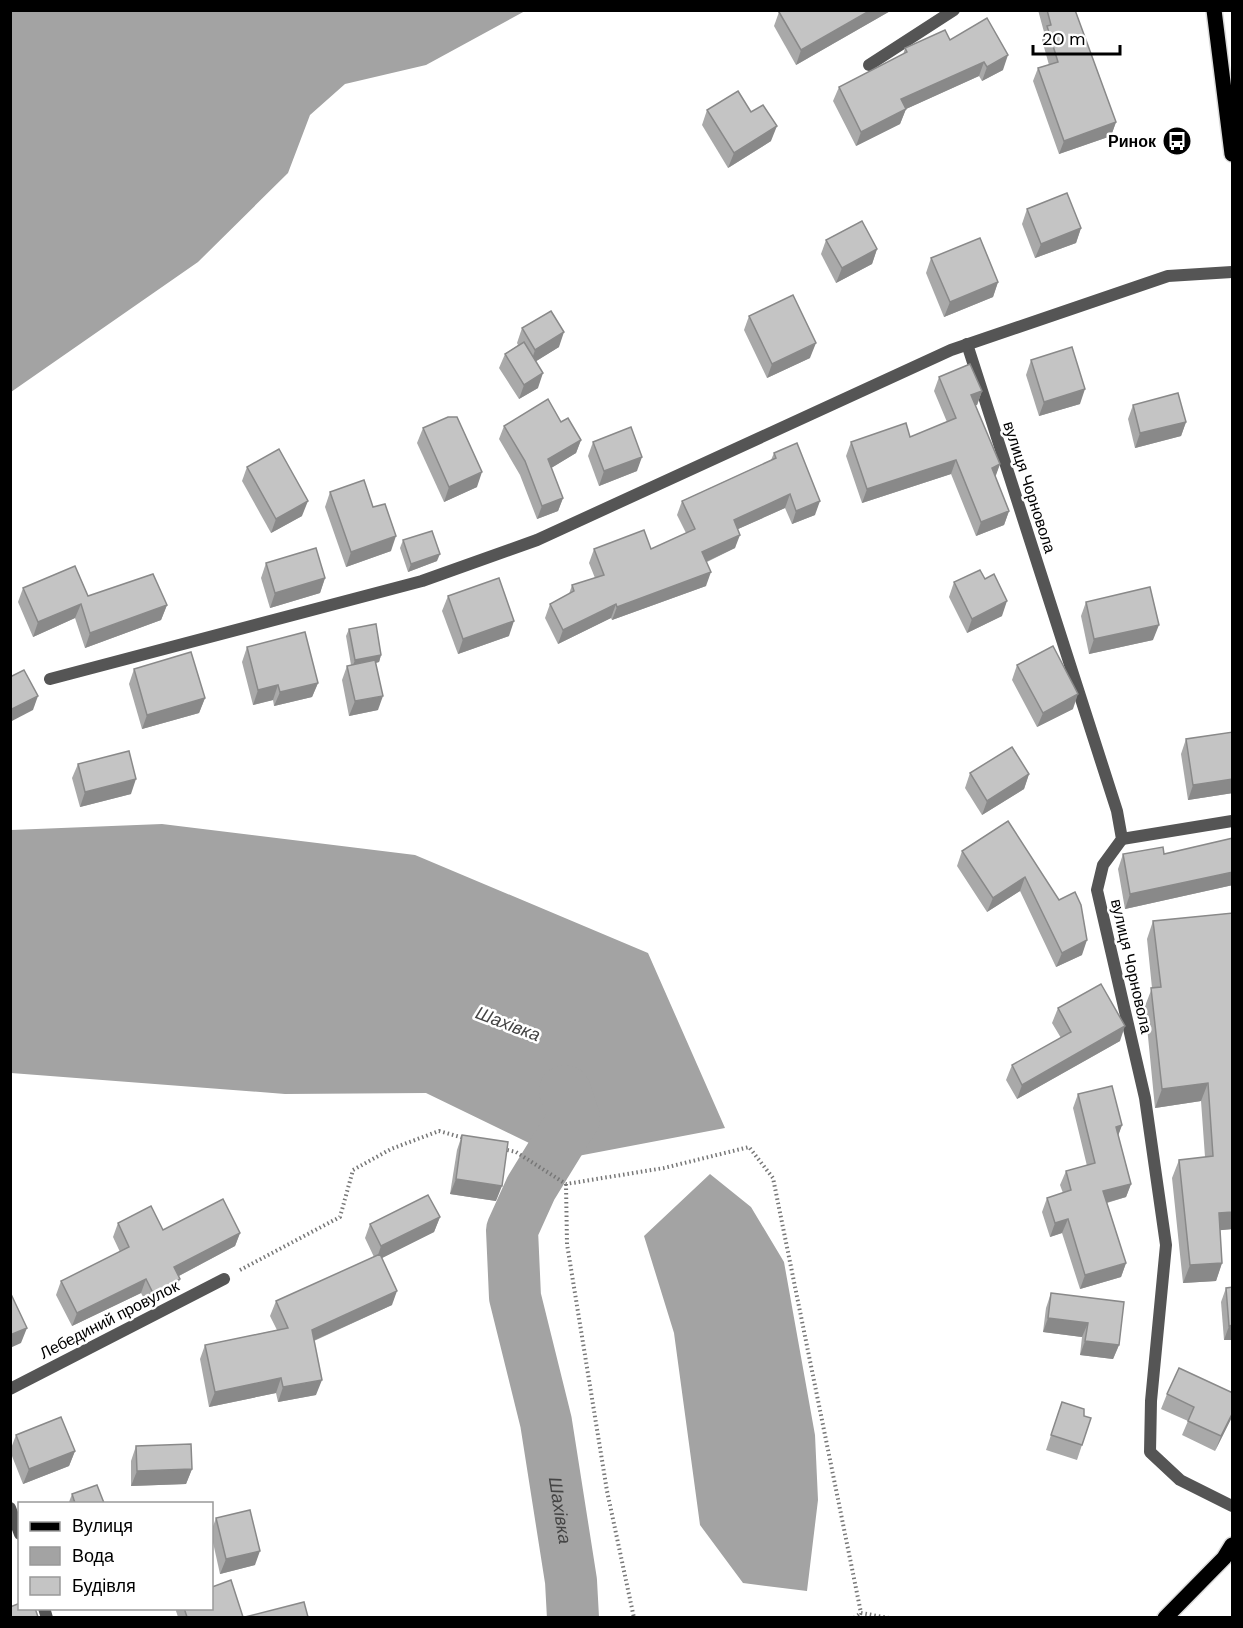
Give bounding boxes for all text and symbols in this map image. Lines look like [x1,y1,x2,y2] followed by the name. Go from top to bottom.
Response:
[1033,18,1120,56] scale bar
[1042,27,1085,51] text: 20 m
[1161,125,1193,157] bus stop icon: Ринок
[1108,131,1157,152] place label: Ринок
[998,419,1061,556] street label: вулиця Чорновола
[1106,897,1157,1036] street label: вулиця Чорновола
[472,1001,544,1047] water label: Шахівка
[36,1275,183,1364] street label: Лебединий провулок
[543,1475,577,1546] water label: Шахівка
[18,1502,213,1610] legend
[72,1514,133,1538] text: Вулиця
[72,1544,115,1568] text: Вода
[72,1574,136,1598] text: Будівля

